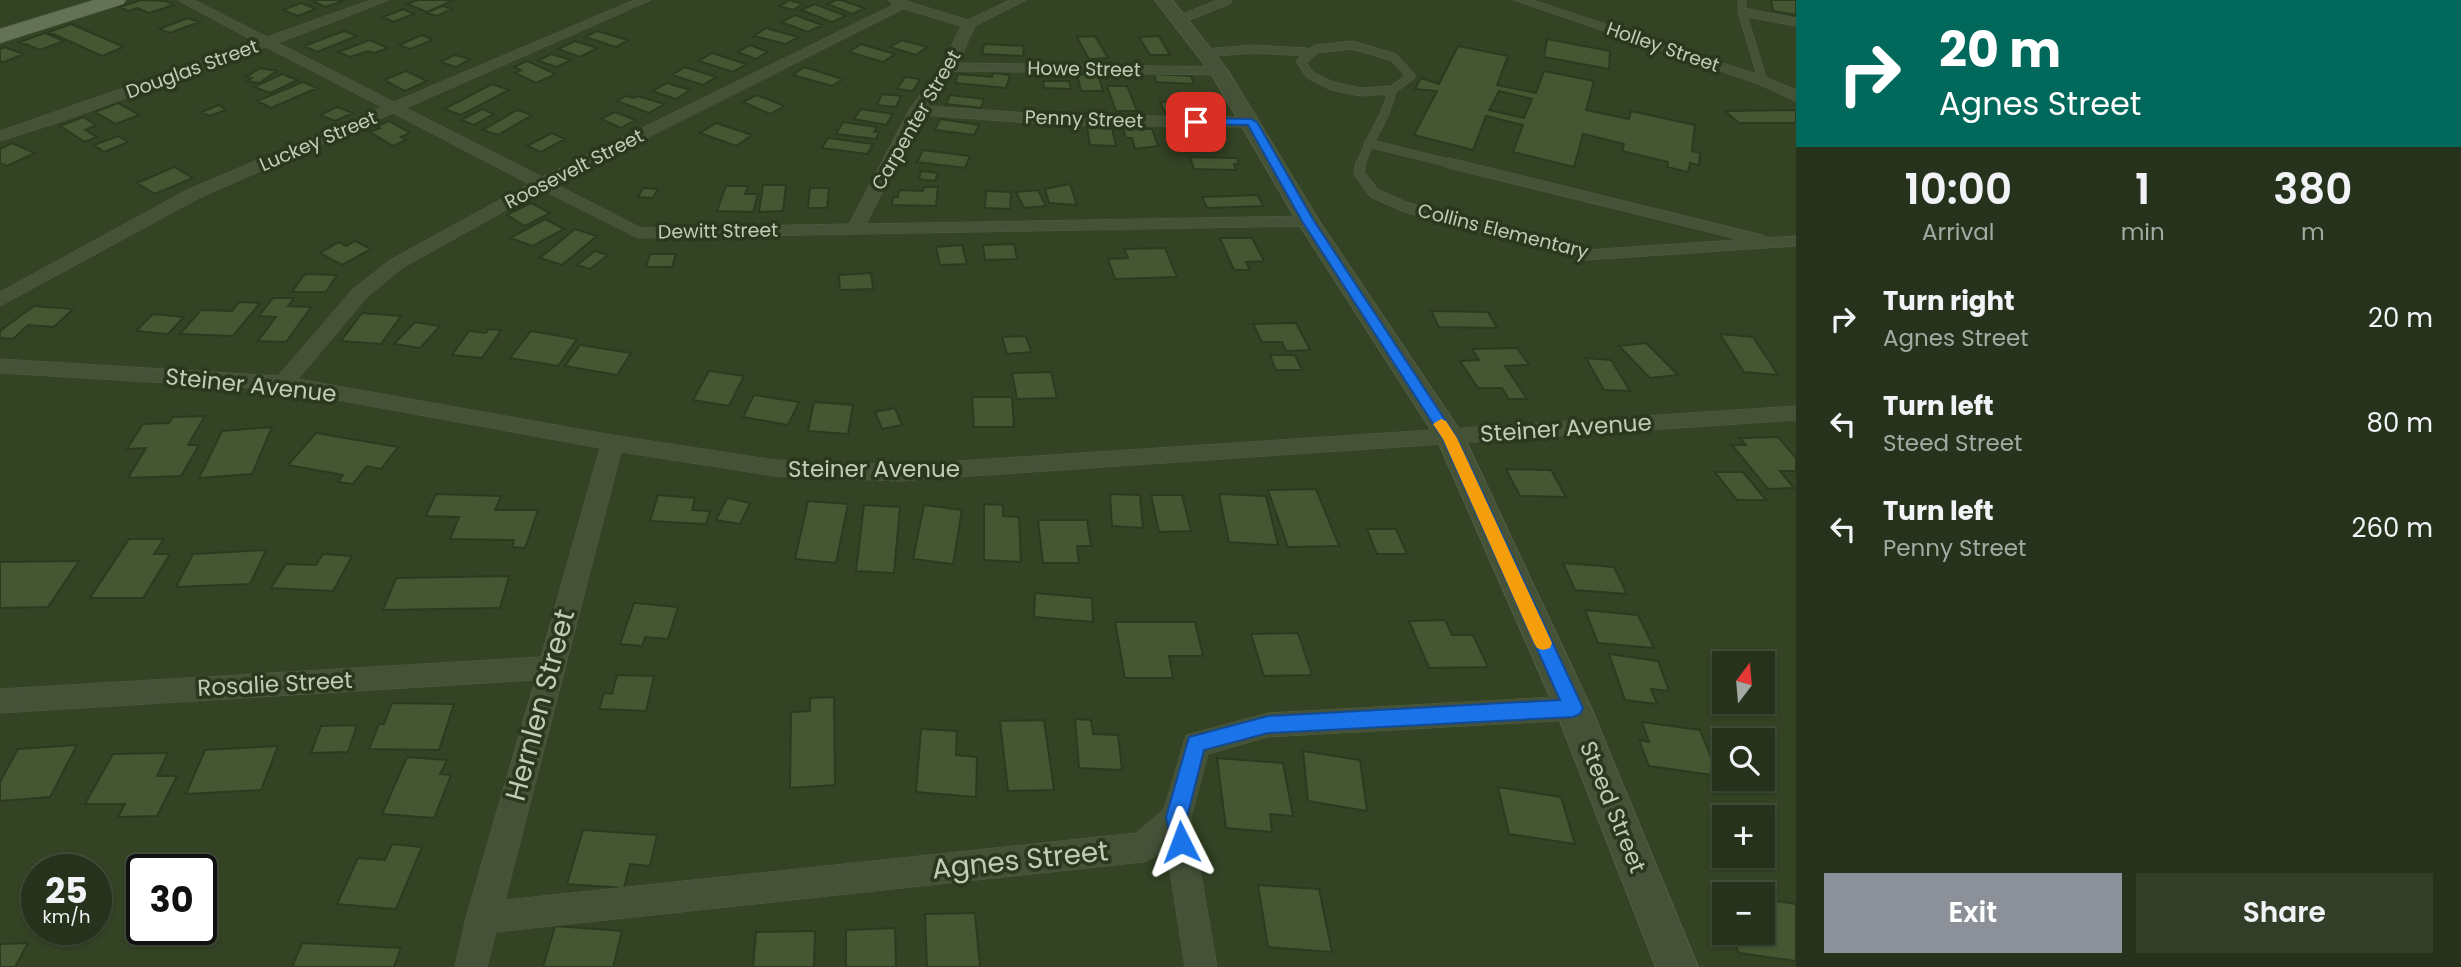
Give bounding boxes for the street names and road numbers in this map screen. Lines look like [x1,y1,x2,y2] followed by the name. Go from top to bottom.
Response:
[1603,15,1723,79] street label: Holley Street
[122,33,262,105] street label: Douglas Street
[865,45,967,195] street label: Carpenter Street
[1027,55,1141,83] street label: Howe Street
[1024,103,1144,135] street label: Penny Street
[255,104,381,178] street label: Luckey Street
[500,122,648,216] street label: Roosevelt Street
[1415,197,1592,265] street label: Collins Elementary
[658,216,778,246] street label: Dewitt Street
[164,360,338,410] street label: Steiner Avenue
[1479,406,1653,450] street label: Steiner Avenue
[788,453,960,485] street label: Steiner Avenue
[496,605,584,805] street label: Hernlen Street
[197,664,353,704] street label: Rosalie Street
[1572,736,1654,878] street label: Steed Street
[930,831,1110,889] street label: Agnes Street

